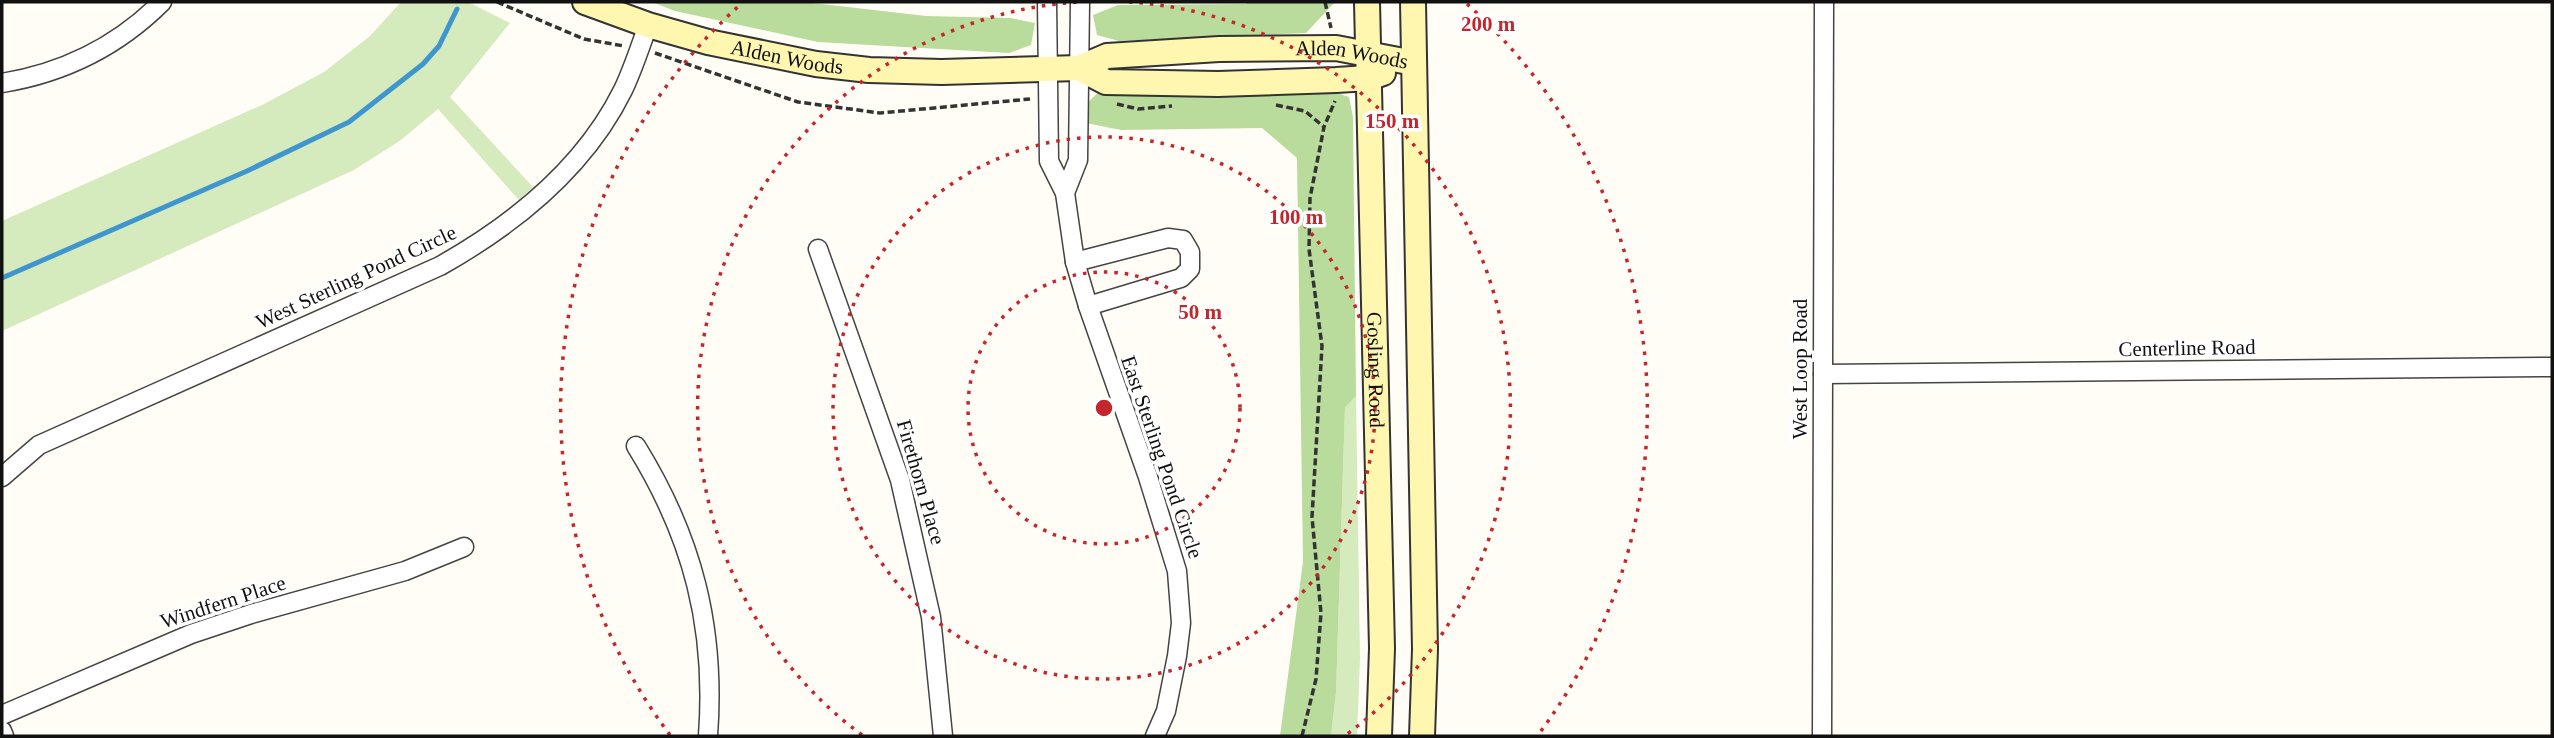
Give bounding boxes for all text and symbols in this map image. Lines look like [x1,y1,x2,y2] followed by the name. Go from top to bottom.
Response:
[1461,12,1516,36] text: 200 m
[729,35,845,79] street label: Alden Woods
[1295,36,1410,74] street label: Alden Woods
[1365,109,1420,133] text: 150 m
[1269,205,1324,229] text: 100 m
[252,220,460,334] street label: West Sterling Pond Circle
[1788,298,1812,439] street label: West Loop Road
[1178,300,1222,324] text: 50 m
[1362,312,1389,429] street label: Gosling Road
[2118,335,2256,361] street label: Centerline Road
[1116,352,1208,562] street label: East Sterling Pond Circle
[1092,396,1116,420] centre of rings
[892,417,950,547] street label: Firethorn Place
[157,570,289,634] street label: Windfern Place

